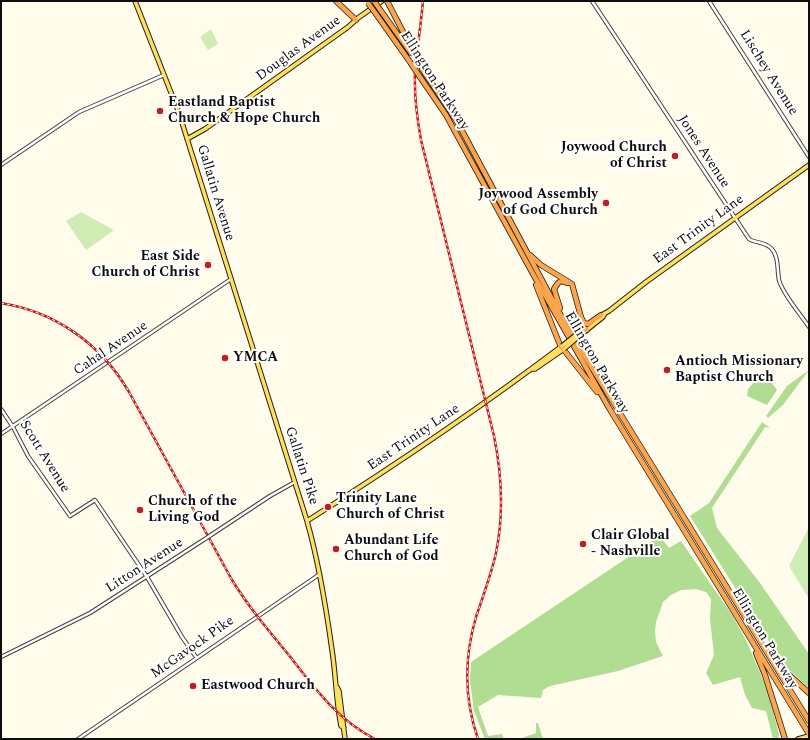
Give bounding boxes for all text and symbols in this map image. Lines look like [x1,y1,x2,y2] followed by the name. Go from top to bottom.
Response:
[253,13,345,85] street label: Douglas Avenue
[735,27,801,119] street label: Lischey Avenue
[396,28,472,134] street label: Ellington Parkway
[168,95,320,128] place label: Eastland Baptist Church & Hope Church
[155,106,165,116] marker: Eastland Baptist Church & Hope Church
[673,112,733,192] street label: Jones Avenue
[561,140,667,172] place label: Joywood Church of Christ
[192,143,238,243] street label: Gallatin Avenue
[670,151,680,161] marker: Joywood Church of Christ
[478,187,598,220] place label: Joywood Assembly of God Church
[651,192,747,268] street label: East Trinity Lane
[601,198,611,208] marker: Joywood Assembly of God Church
[91,249,200,282] place label: East Side Church of Christ
[203,260,213,270] marker: East Side Church of Christ
[560,309,632,417] street label: Ellington Parkway
[71,318,151,380] street label: Cahal Avenue
[233,350,278,366] place label: YMCA
[220,353,230,363] marker: YMCA
[675,354,803,386] place label: Antioch Missionary Baptist Church
[662,365,672,375] marker: Antioch Missionary Baptist Church
[365,401,463,475] street label: East Trinity Lane
[15,418,73,496] street label: Scott Avenue
[280,425,322,507] street label: Gallatin Pike
[336,491,445,524] place label: Trinity Lane Church of Christ
[148,494,237,526] place label: Church of the Living God
[323,502,333,512] marker: Trinity Lane Church of Christ
[135,505,145,515] marker: Church of the Living God
[591,528,670,560] place label: Clair Global - Nashville
[344,533,439,566] place label: Abundant Life Church of God
[103,535,187,597] street label: Litton Avenue
[578,539,588,549] marker: Clair Global - Nashville
[331,544,341,554] marker: Abundant Life Church of God
[727,586,801,692] street label: Ellington Parkway
[148,613,238,683] street label: McGavock Pike
[201,678,315,694] place label: Eastwood Church
[188,681,198,691] marker: Eastwood Church

